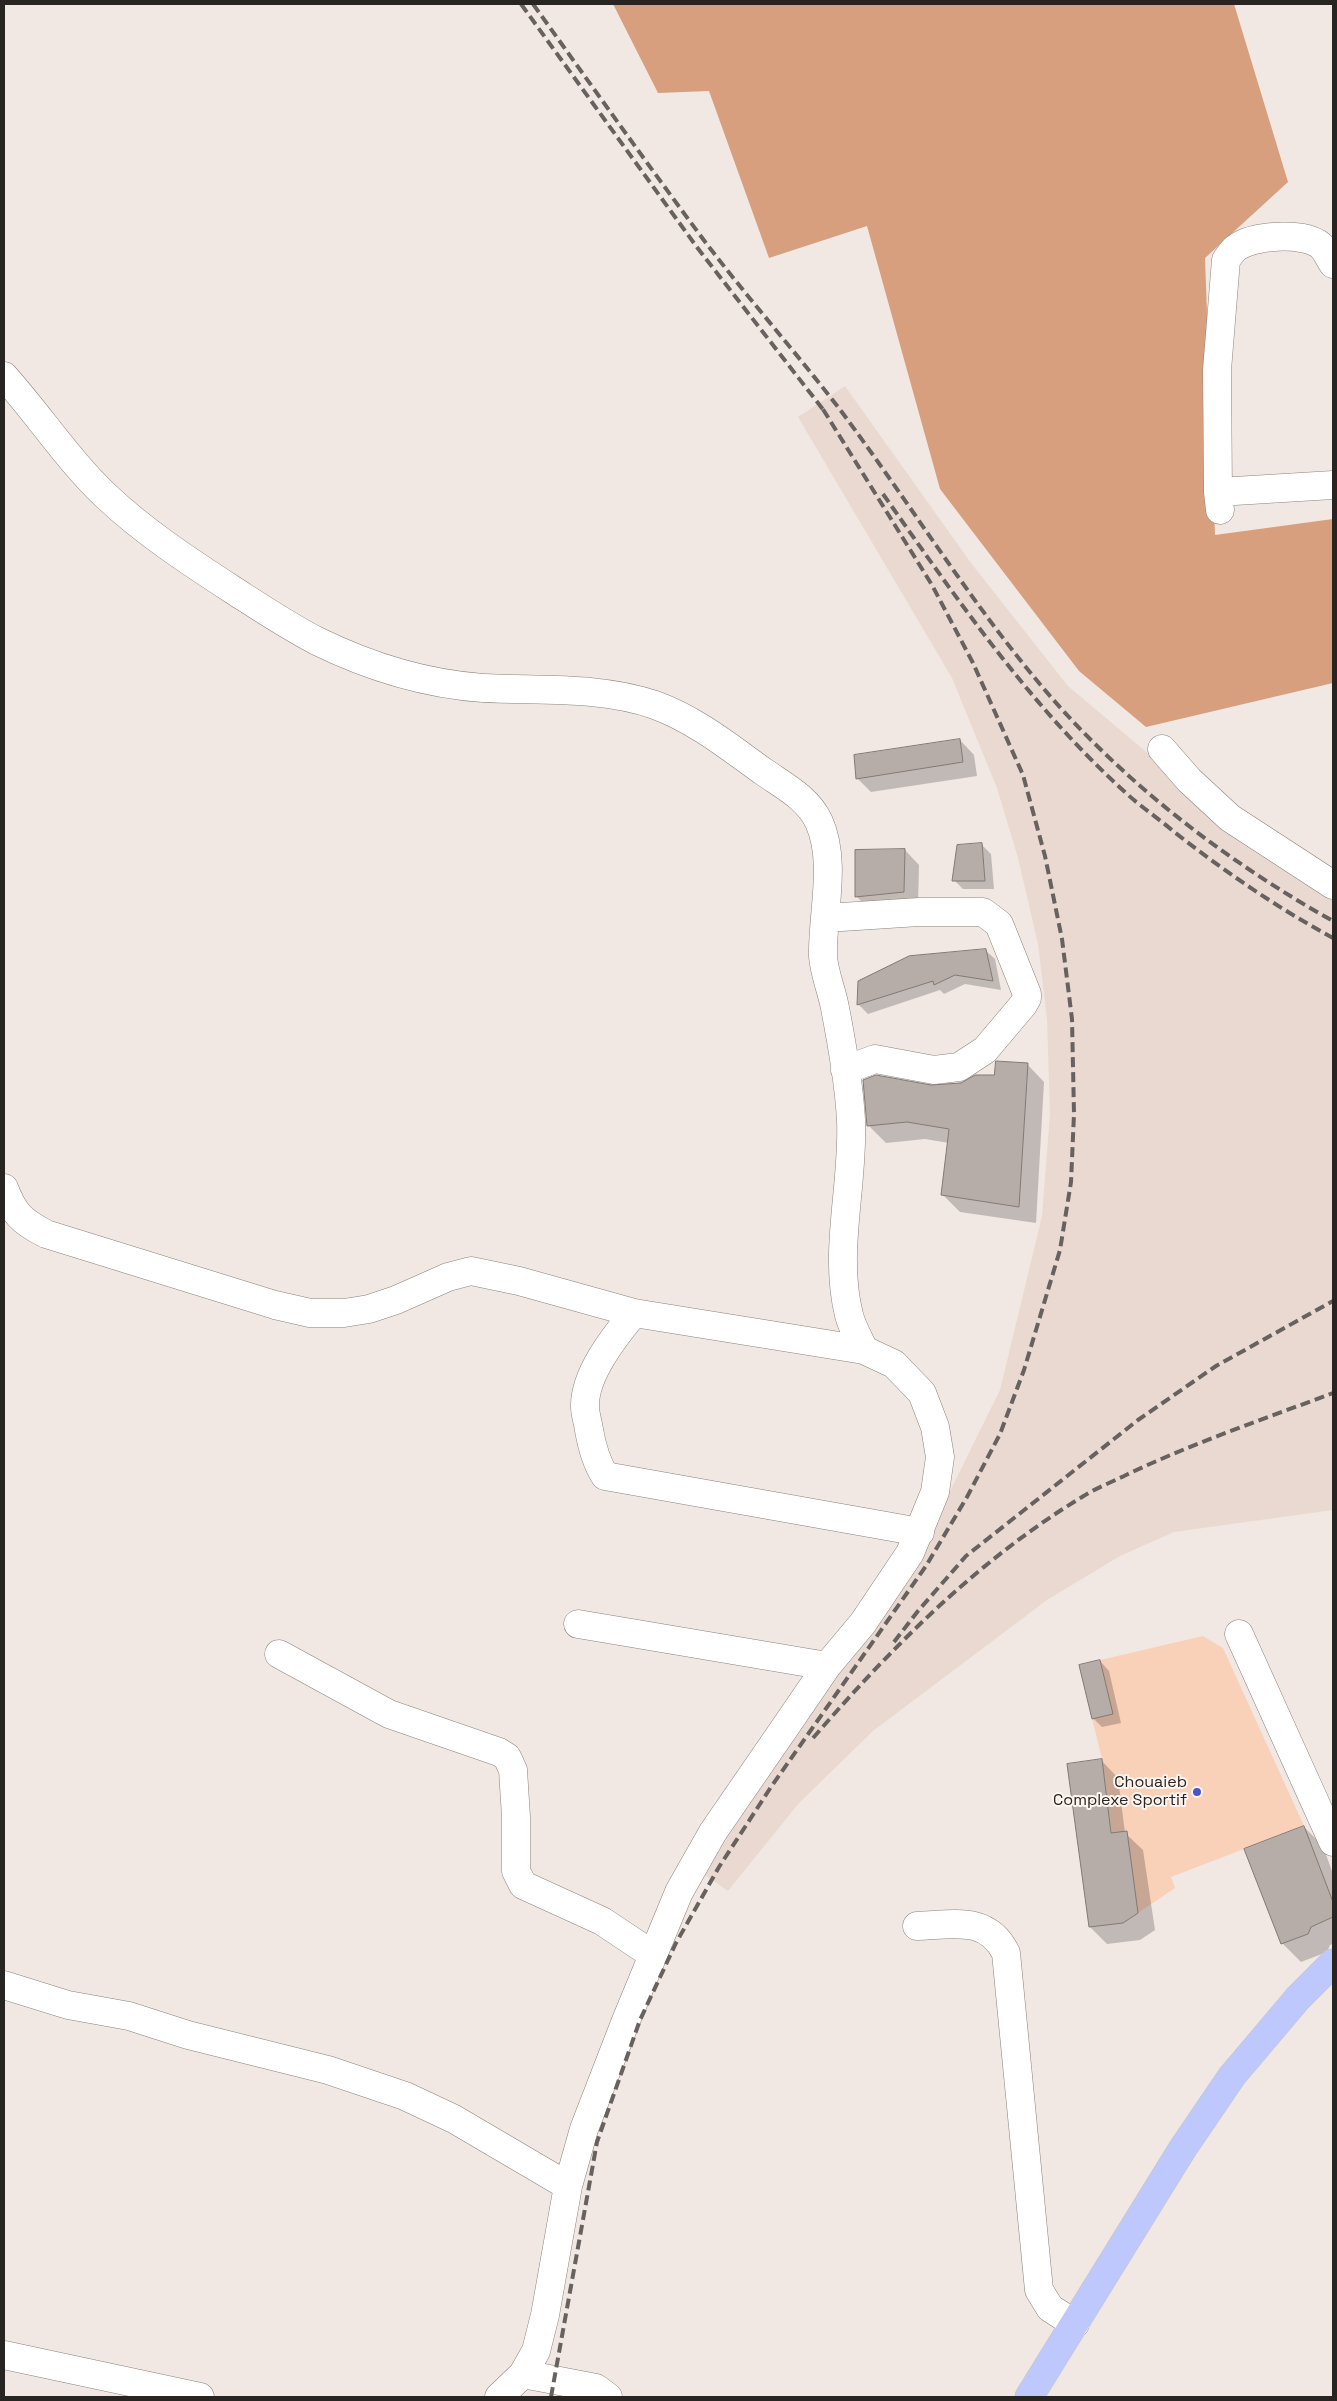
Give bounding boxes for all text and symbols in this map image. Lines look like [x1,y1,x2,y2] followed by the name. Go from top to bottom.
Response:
[1053,1773,1187,1811] place label: Chouaieb Complexe Sportif
[1191,1786,1203,1798] marker: Chouaieb Complexe Sportif

